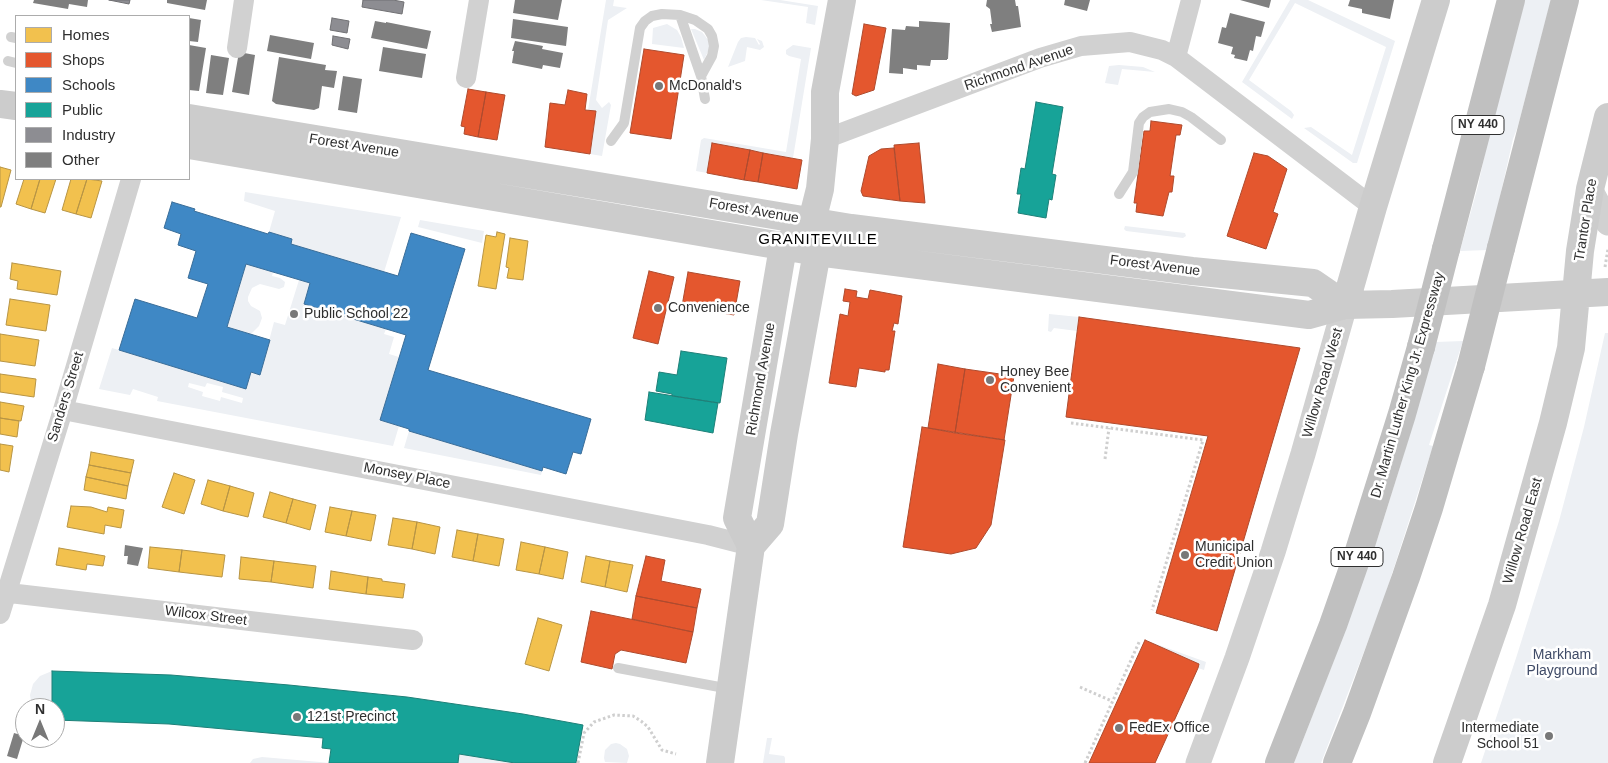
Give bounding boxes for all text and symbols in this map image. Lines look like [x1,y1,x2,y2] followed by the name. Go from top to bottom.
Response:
[15,15,190,180] legend
[62,26,110,43] text: Homes
[962,41,1076,95] street label: Richmond Avenue
[62,51,105,68] text: Shops
[62,76,115,93] text: Schools
[669,78,742,94] place label: McDonald's
[653,80,665,92] marker: McDonald's
[62,101,103,118] text: Public
[1452,116,1504,134] road number: NY 440
[62,126,115,143] text: Industry
[308,131,400,161] street label: Forest Avenue
[62,151,100,168] text: Other
[1571,177,1601,263] street label: Trantor Place
[708,195,800,227] street label: Forest Avenue
[757,231,879,249] district label: GRANITEVILLE
[1109,252,1201,280] street label: Forest Avenue
[1368,270,1448,500] street label: Dr. Martin Luther King Jr. Expressway
[668,300,750,316] place label: Convenience
[652,302,664,314] marker: Convenience
[304,306,408,322] place label: Public School 22
[288,308,300,320] marker: Public School 22
[743,321,779,437] street label: Richmond Avenue
[1299,326,1347,440] street label: Willow Road West
[44,350,88,444] street label: Sanders Street
[1000,364,1071,397] place label: Honey Bee Convenient
[984,374,996,386] marker: Honey Bee Convenient
[362,459,452,493] street label: Monsey Place
[1500,476,1546,586] street label: Willow Road East
[1195,539,1273,572] place label: Municipal Credit Union
[1331,548,1383,566] road number: NY 440
[1179,549,1191,561] marker: Municipal Credit Union
[164,603,248,629] street label: Wilcox Street
[1527,647,1597,680] park label: Markham Playground
[15,698,65,748] north arrow
[35,701,45,717] text: N
[307,709,396,725] place label: 121st Precinct
[291,711,303,723] marker: 121st Precinct
[1129,720,1210,736] place label: FedEx Office
[1461,720,1539,752] place label: Intermediate School 51
[1113,722,1125,734] marker: FedEx Office
[1543,730,1555,742] marker: Intermediate School 51

